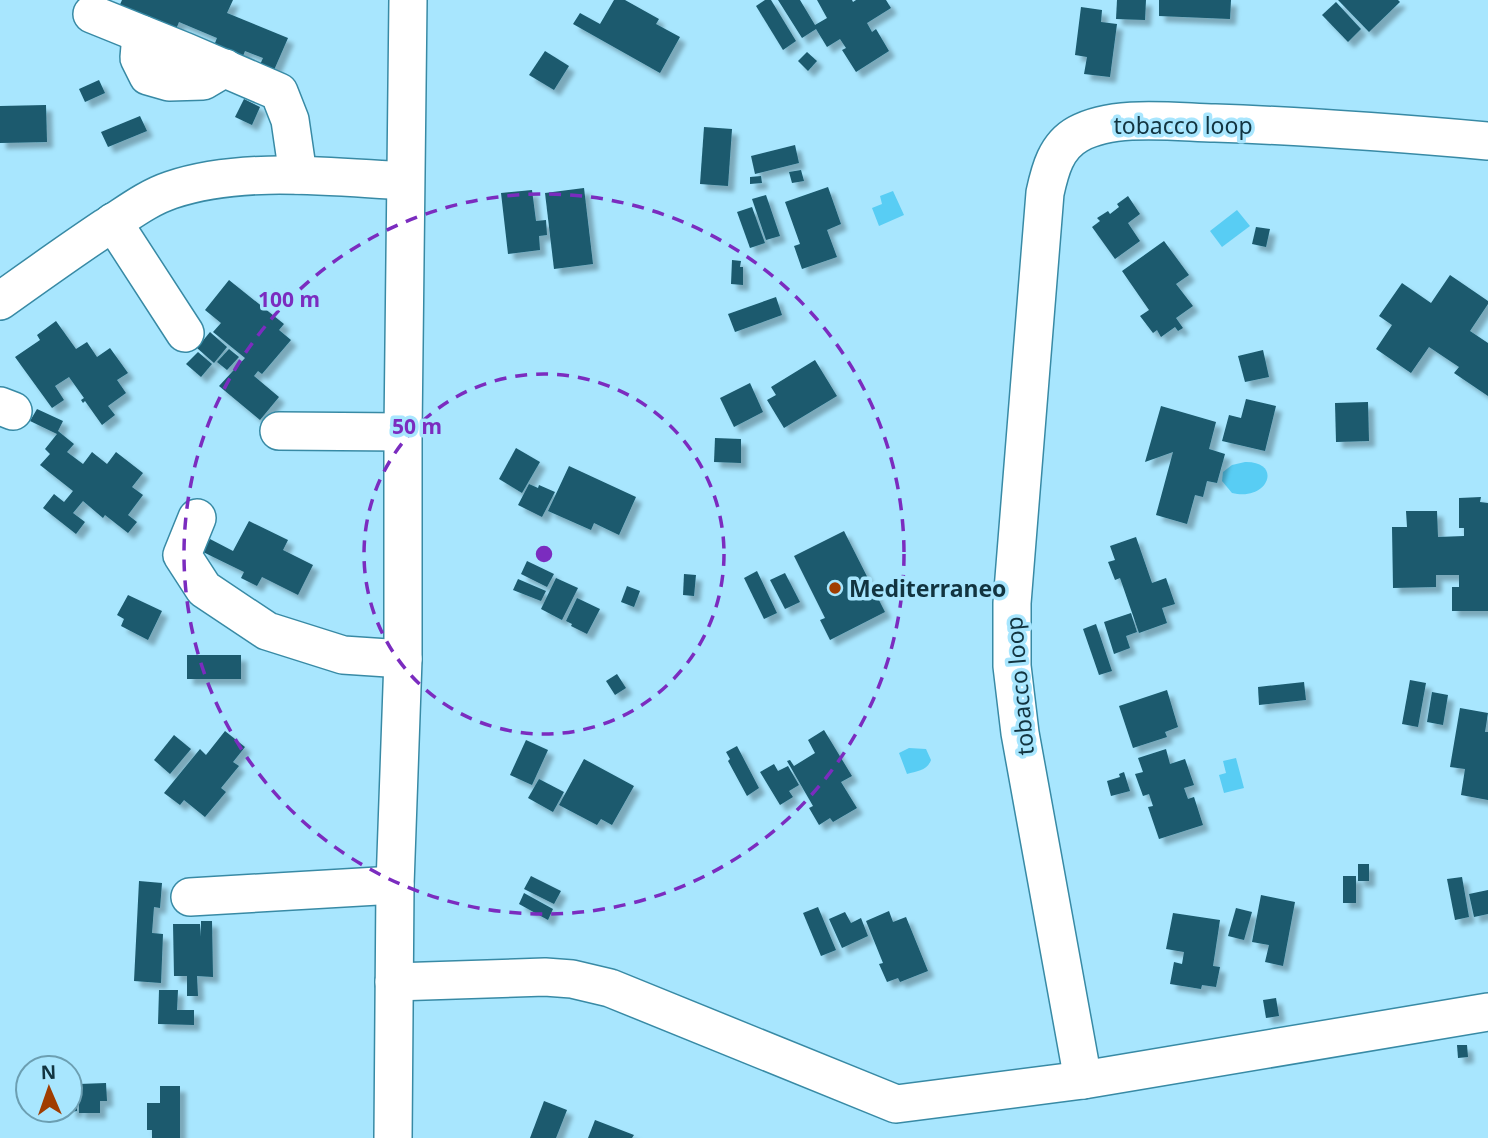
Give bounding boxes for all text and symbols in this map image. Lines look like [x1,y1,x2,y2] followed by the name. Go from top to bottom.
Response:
[1113,109,1253,141] street label: tobacco loop
[258,285,320,313] text: 100 m
[392,412,442,440] text: 50 m
[532,542,556,566] centre of rings
[849,572,1006,604] place label: Mediterraneo
[827,580,843,596] marker: Mediterraneo
[997,615,1041,757] street label: tobacco loop
[14,1054,84,1124] north arrow
[40,1059,57,1085] text: N

